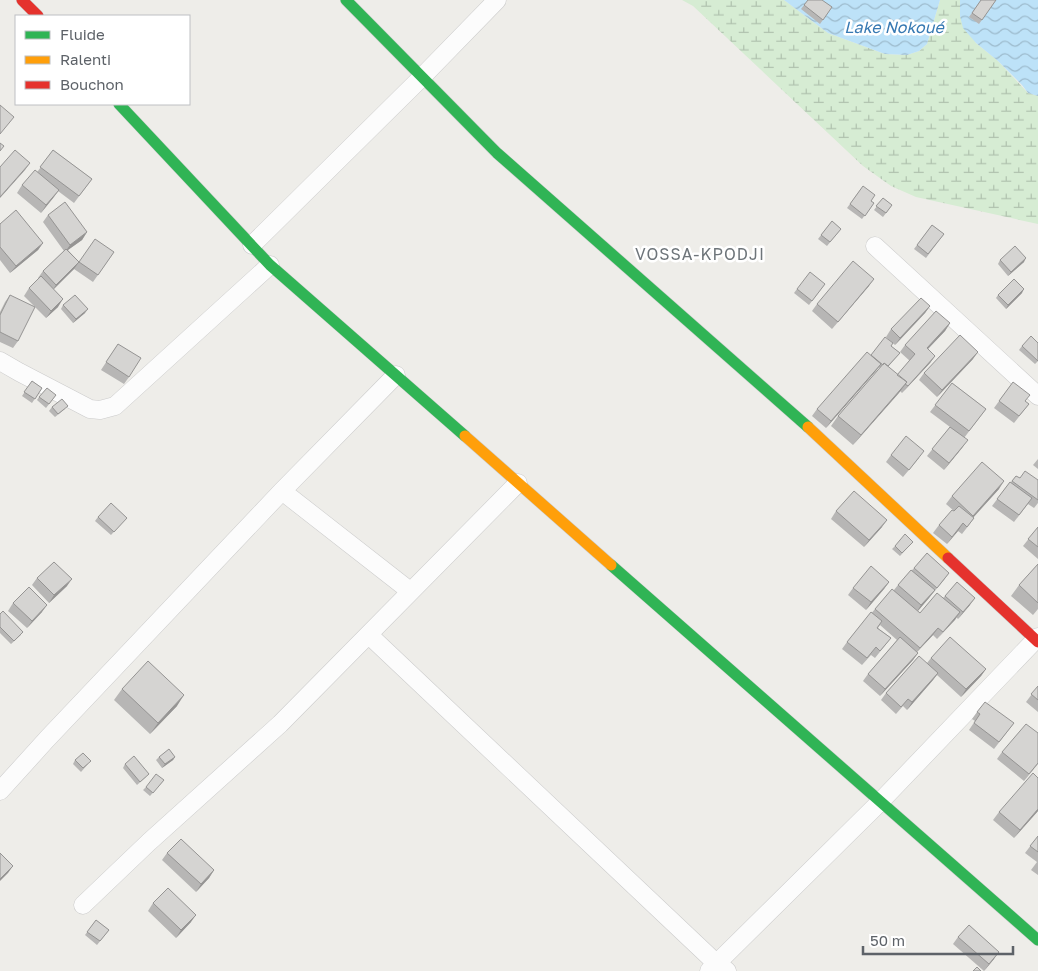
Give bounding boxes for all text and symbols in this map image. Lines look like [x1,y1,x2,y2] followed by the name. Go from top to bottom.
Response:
[15,15,190,105] legend
[844,17,945,37] water label: Lake Nokoué
[60,25,105,43] text: Fluide
[60,50,111,68] text: Ralenti
[60,75,124,93] text: Bouchon
[635,244,765,264] district label: VOSSA-KPODJI
[863,924,1013,956] scale bar
[870,931,905,949] text: 50 m

